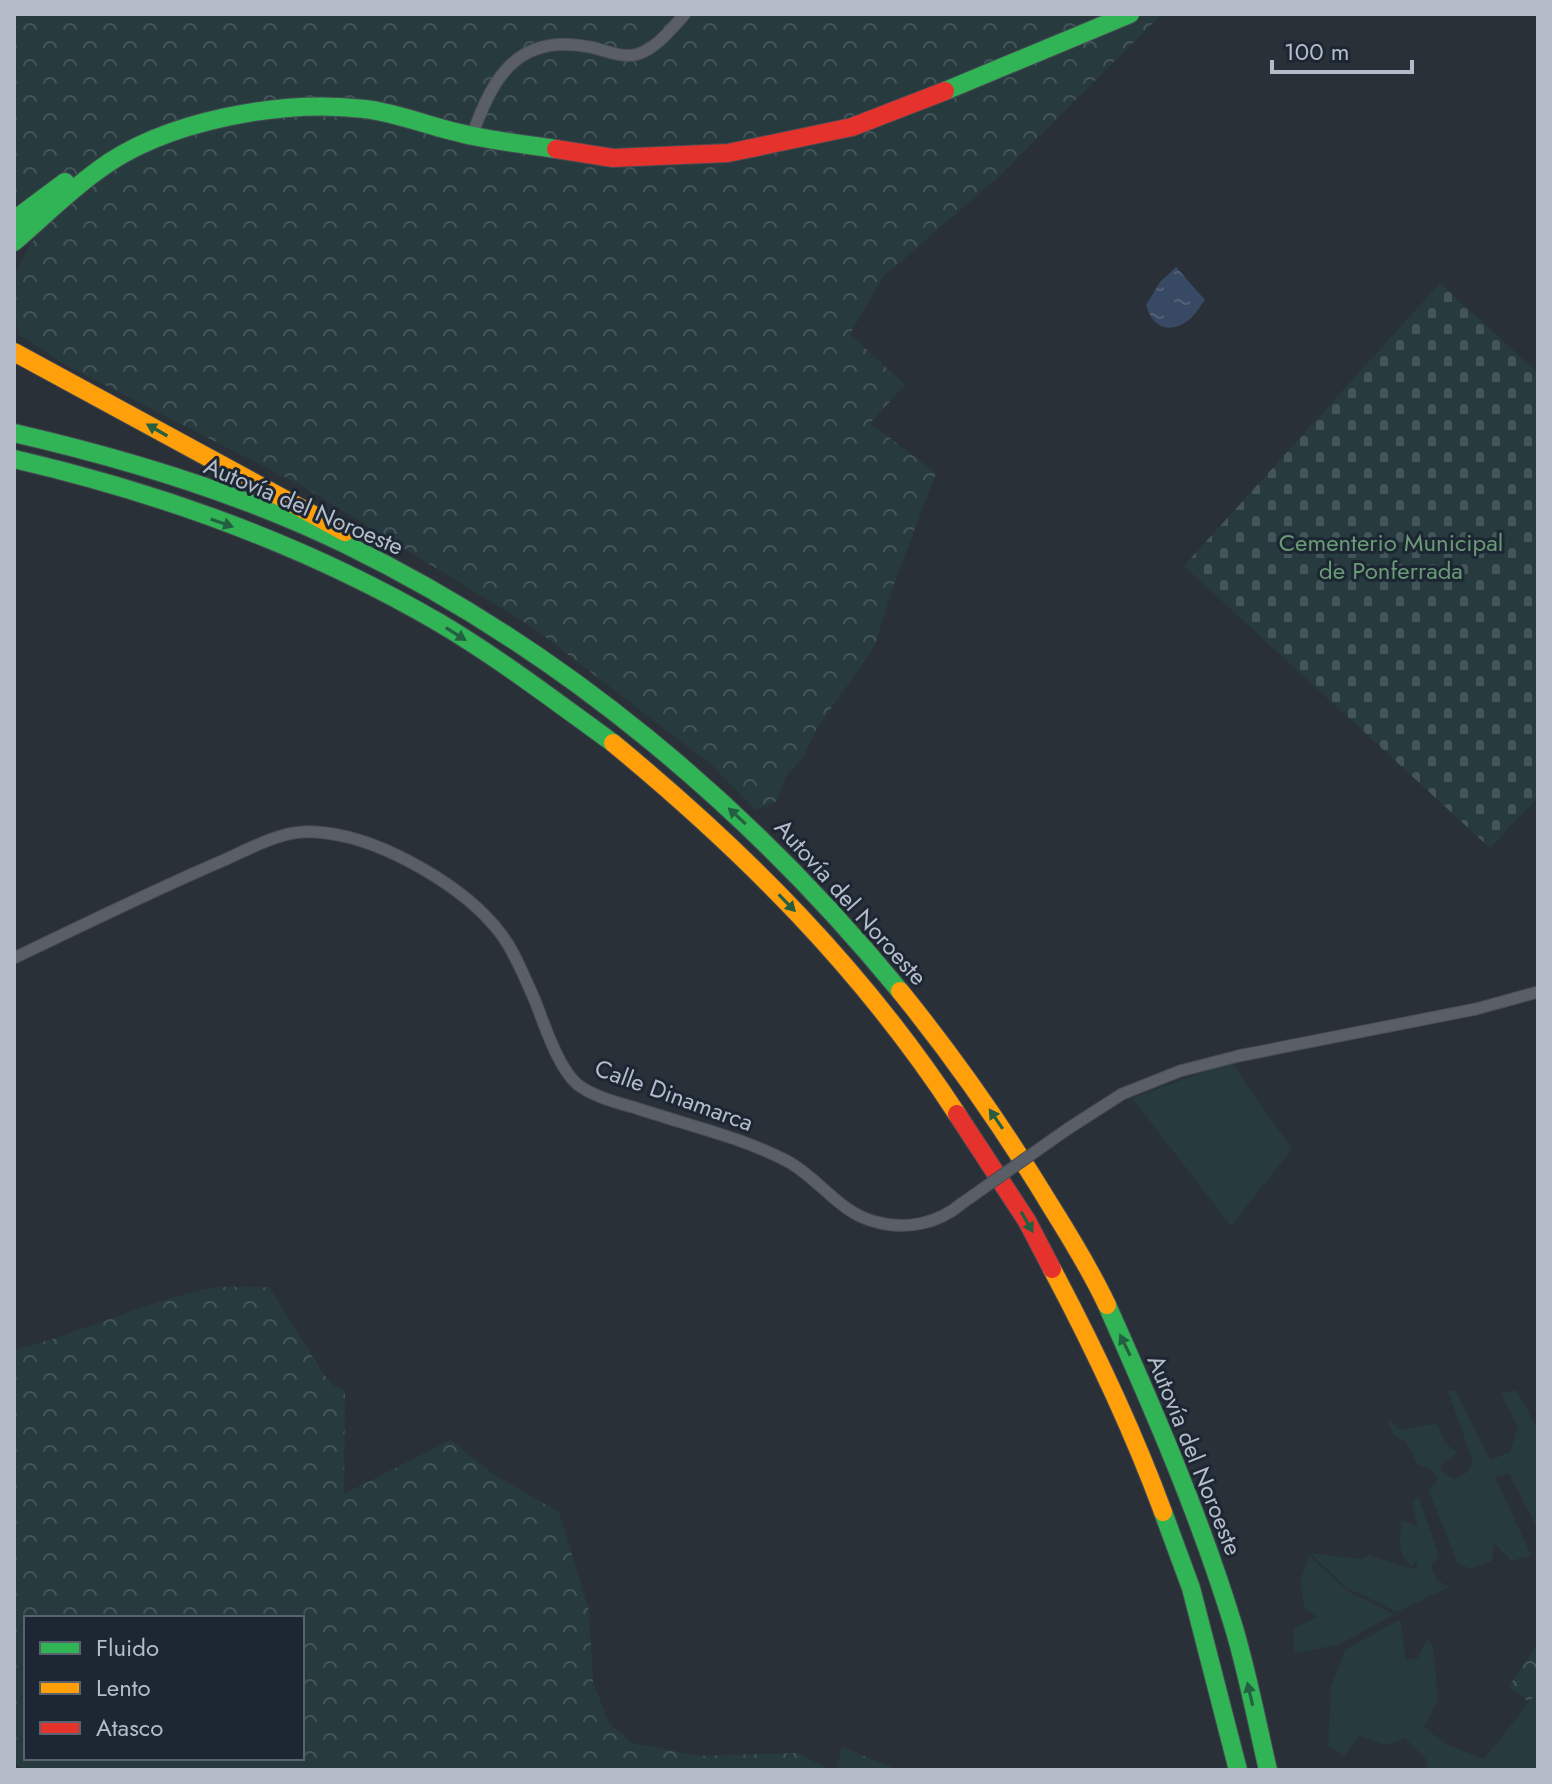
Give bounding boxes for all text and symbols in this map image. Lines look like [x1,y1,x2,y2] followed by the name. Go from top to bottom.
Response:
[1272,24,1412,74] scale bar
[1284,34,1350,69] text: 100 m
[145,423,168,437] one-way arrow
[199,448,409,564] street label: Autovía del Noroeste
[210,517,234,529] one-way arrow
[1279,525,1503,588] park label: Cementerio Municipal de Ponferrada
[445,627,467,641] one-way arrow
[728,807,747,826] one-way arrow
[767,811,935,993] street label: Autovía del Noroeste
[778,893,796,912] one-way arrow
[590,1050,758,1140] street label: Calle Dinamarca
[990,1108,1004,1130] one-way arrow
[1020,1211,1034,1233] one-way arrow
[1118,1333,1132,1356] one-way arrow
[1139,1349,1251,1561] street label: Autovía del Noroeste
[24,1616,304,1760] legend
[96,1630,159,1665] text: Fluido
[96,1670,151,1705] text: Lento
[1243,1681,1256,1706] one-way arrow
[96,1710,163,1745] text: Atasco

